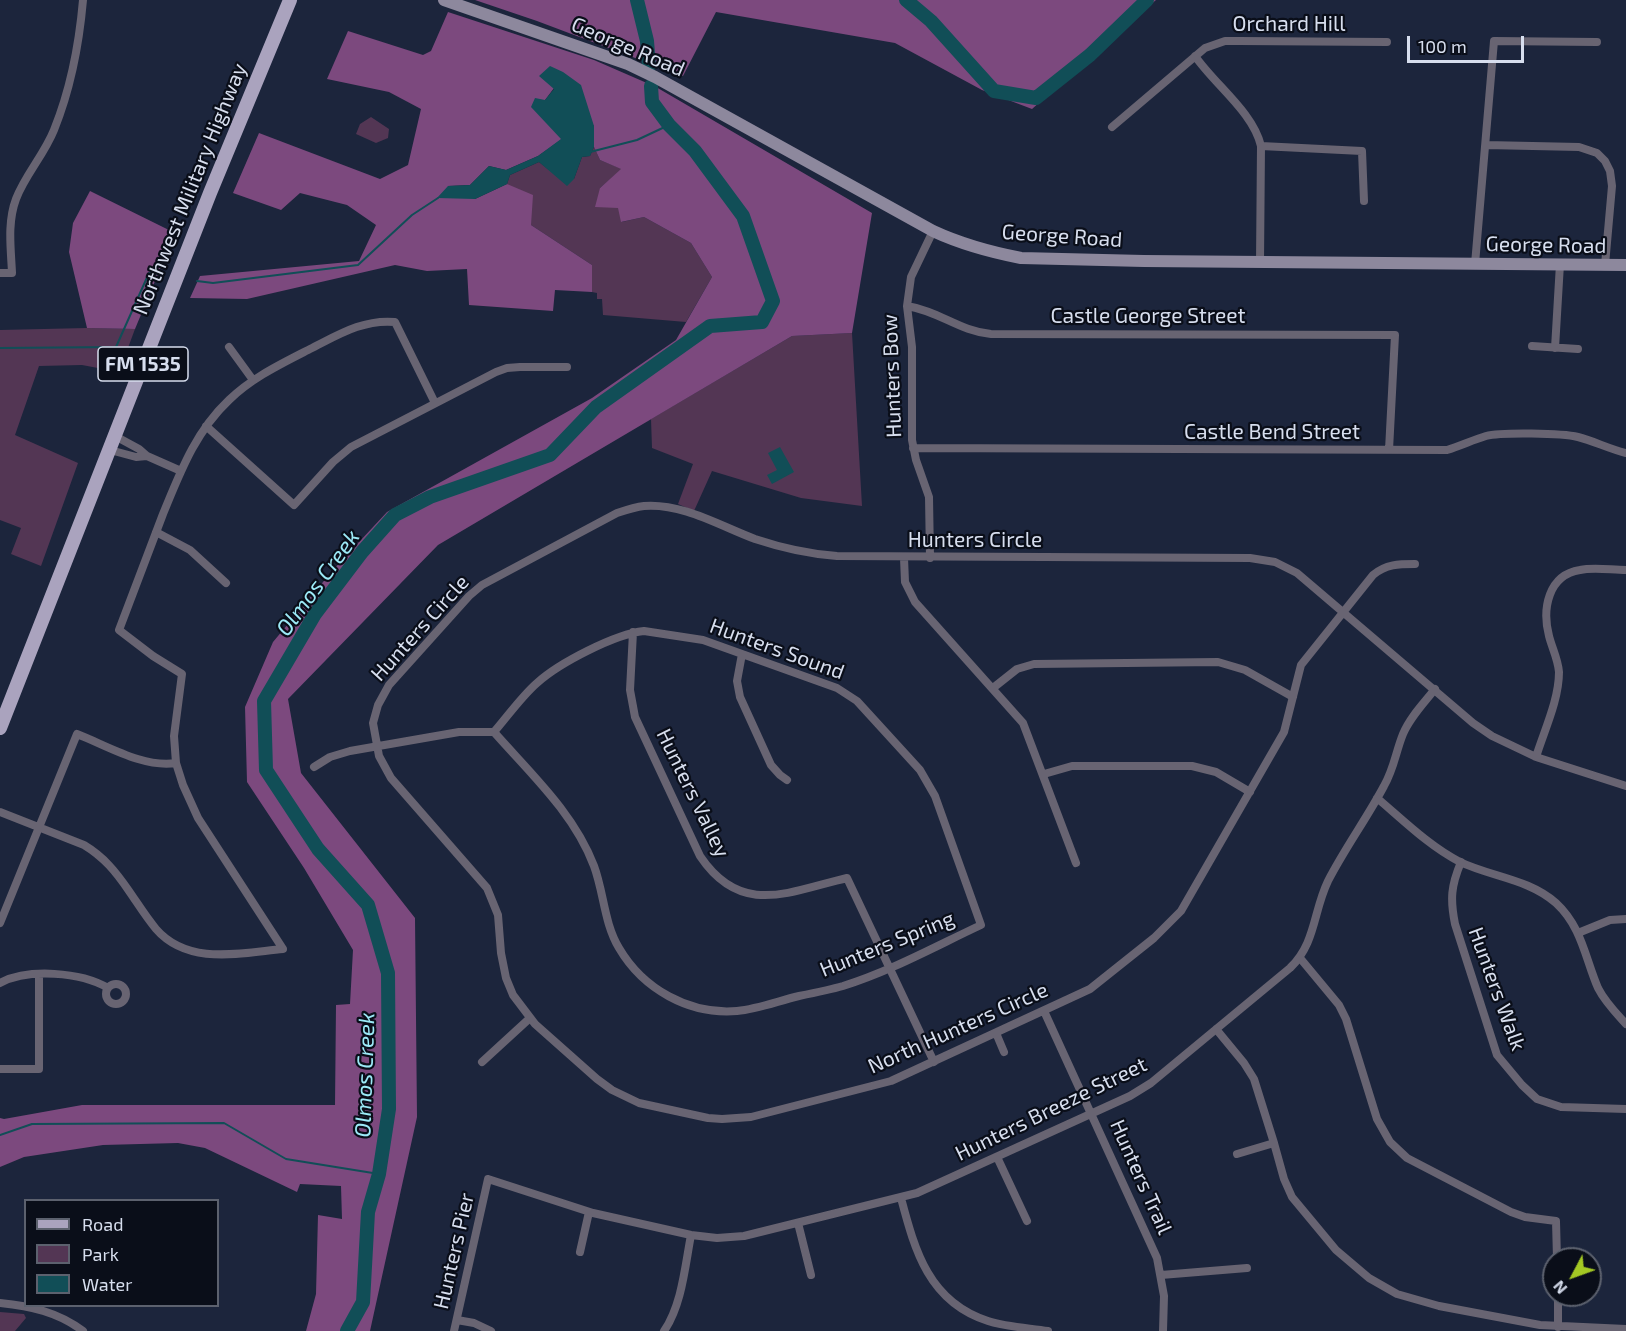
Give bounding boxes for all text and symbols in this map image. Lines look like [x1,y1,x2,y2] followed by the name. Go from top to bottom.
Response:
[1233,11,1345,37] street label: Orchard Hill
[568,12,688,82] street label: George Road
[1410,24,1527,62] scale bar
[1418,35,1467,57] text: 100 m
[128,60,252,318] street label: Northwest Military Highway
[1001,219,1123,253] street label: George Road
[1485,231,1607,259] street label: George Road
[1050,303,1246,329] street label: Castle George Street
[877,314,907,438] street label: Hunters Bow
[98,347,188,381] road number: FM 1535
[1184,419,1360,445] street label: Castle Bend Street
[271,525,365,641] water label: Olmos Creek
[908,527,1042,553] street label: Hunters Circle
[366,570,474,686] street label: Hunters Circle
[706,613,848,685] street label: Hunters Sound
[651,725,735,861] street label: Hunters Valley
[816,906,958,982] street label: Hunters Spring
[1463,924,1531,1054] street label: Hunters Walk
[864,977,1052,1079] street label: North Hunters Circle
[350,1012,380,1138] water label: Olmos Creek
[951,1052,1151,1166] street label: Hunters Breeze Street
[1104,1116,1178,1238] street label: Hunters Trail
[428,1190,480,1312] street label: Hunters Pier
[24,1199,219,1307] legend
[82,1213,123,1235] text: Road
[82,1243,119,1265] text: Park
[1542,1247,1602,1307] north arrow
[82,1273,132,1295] text: Water
[1549,1277,1571,1298] text: N

